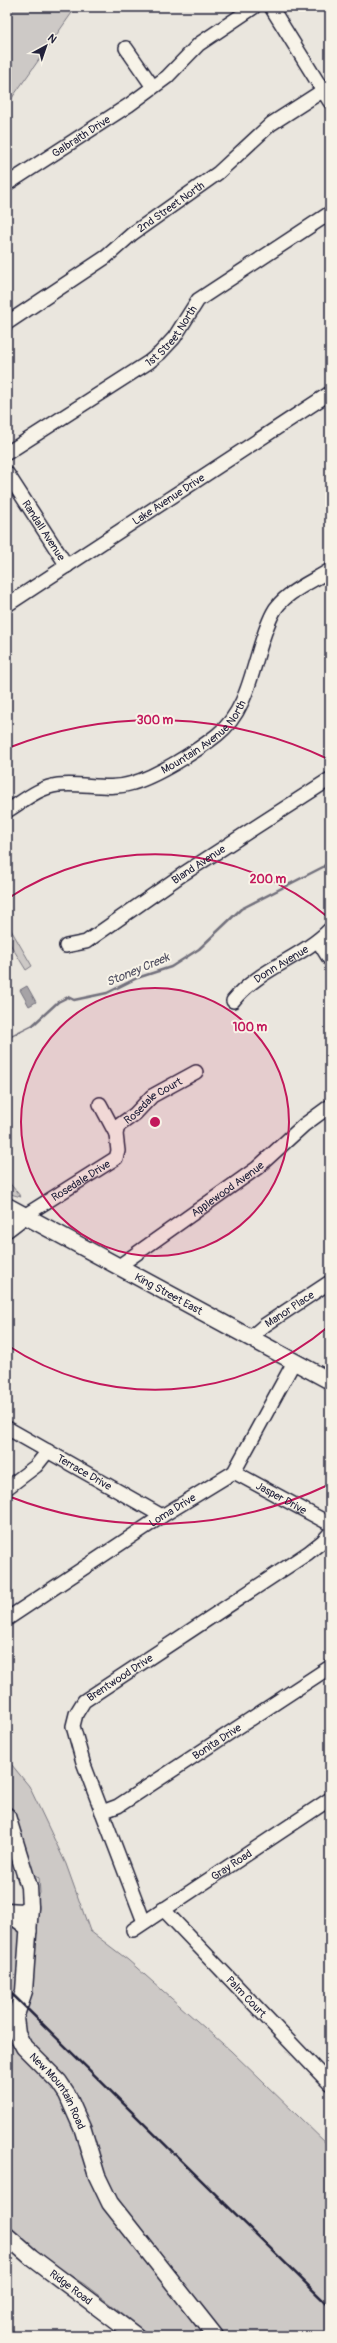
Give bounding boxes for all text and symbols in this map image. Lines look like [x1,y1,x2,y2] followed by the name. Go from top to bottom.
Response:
[26,26,66,66] north arrow
[45,31,60,46] text: N
[49,112,113,160] street label: Galbraith Drive
[134,178,207,235] street label: 2nd Street North
[143,303,199,369] street label: 1st Street North
[130,470,207,527] street label: Lake Avenue Drive
[20,497,68,563] street label: Randall Avenue
[159,698,248,776] street label: Mountain Avenue North
[137,713,174,728] text: 300 m
[169,842,228,887] street label: Bland Avenue
[250,872,287,887] text: 200 m
[251,942,311,986] street label: Donn Avenue
[104,950,173,990] water label: Stoney Creek
[233,1020,268,1035] text: 100 m
[121,1074,185,1126] street label: Rosedale Court
[148,1115,162,1129] centre of rings
[49,1157,113,1204] street label: Rosedale Drive
[188,1158,267,1219] street label: Applewood Avenue
[133,1270,205,1318] street label: King Street East
[262,1288,317,1330] street label: Manor Place
[55,1451,115,1493] street label: Terrace Drive
[254,1479,310,1517] street label: Jasper Drive
[146,1490,198,1529] street label: Loma Drive
[84,1651,156,1704] street label: Brentwood Drive
[190,1720,244,1762] street label: Bonita Drive
[208,1846,254,1883] street label: Gray Road
[224,1973,270,2020] street label: Palm Court
[27,2050,88,2131] street label: New Mountain Road
[47,2267,95,2307] street label: Ridge Road

